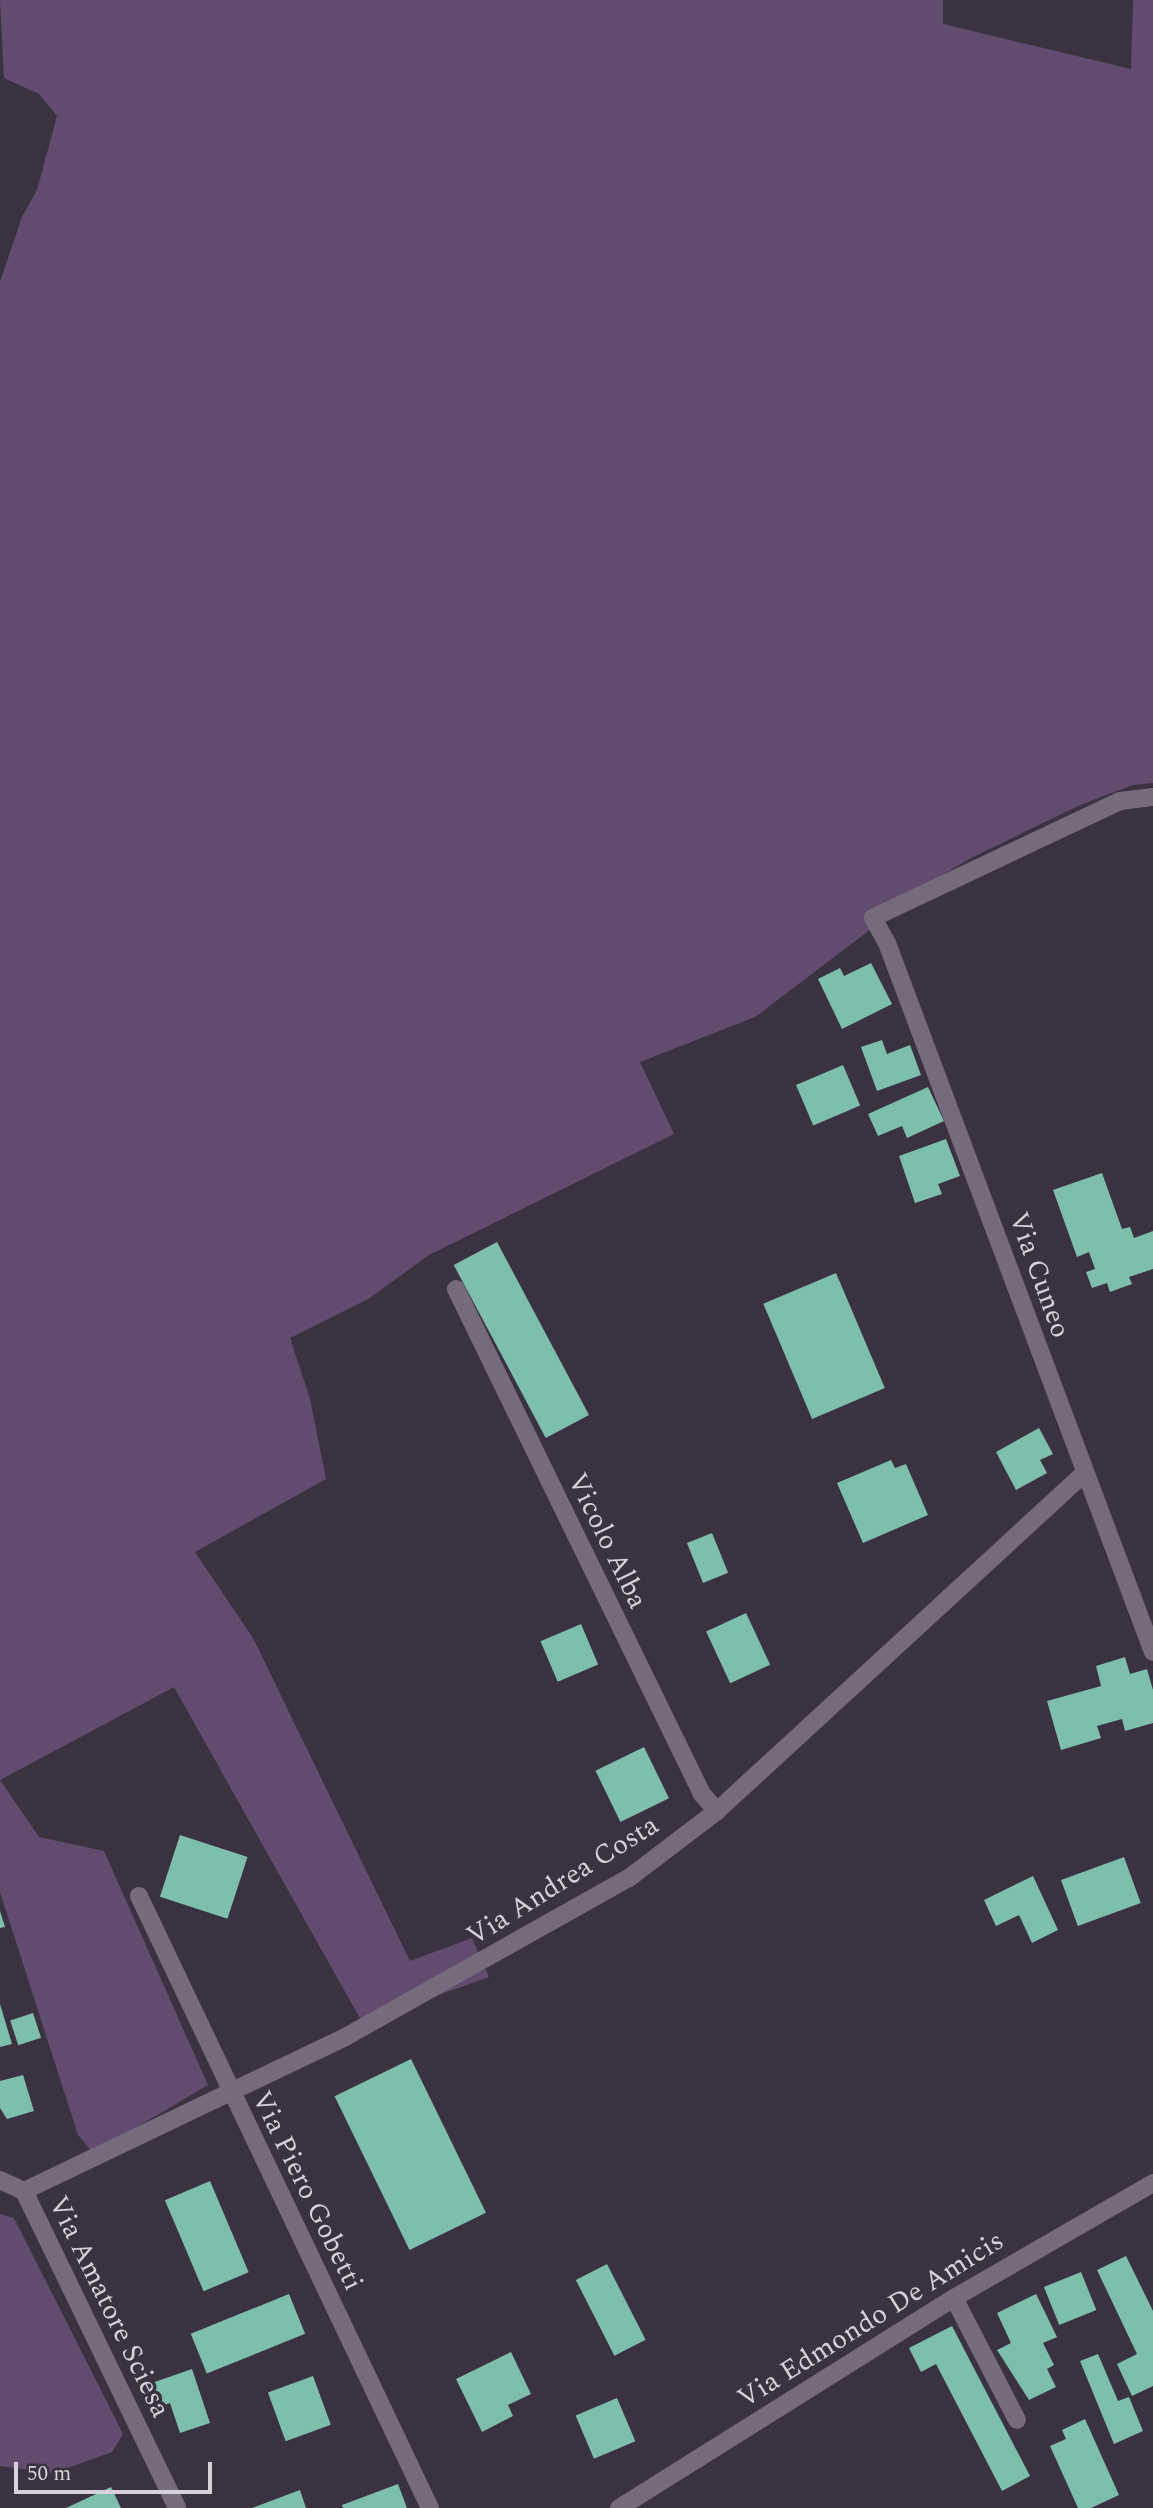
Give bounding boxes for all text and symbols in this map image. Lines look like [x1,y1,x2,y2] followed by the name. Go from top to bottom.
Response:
[1001,1208,1077,1342] street label: Via Cuneo
[560,1468,654,1614] street label: Vicolo Alba
[461,1809,665,1953] street label: Via Andrea Costa
[244,2086,370,2296] street label: Via Piero Gobetti
[41,2191,177,2423] street label: Via Amatore Sciesa
[732,2224,1010,2416] street label: Via Edmondo De Amicis
[18,2448,215,2492] scale bar
[27,2458,71,2490] text: 50 m

